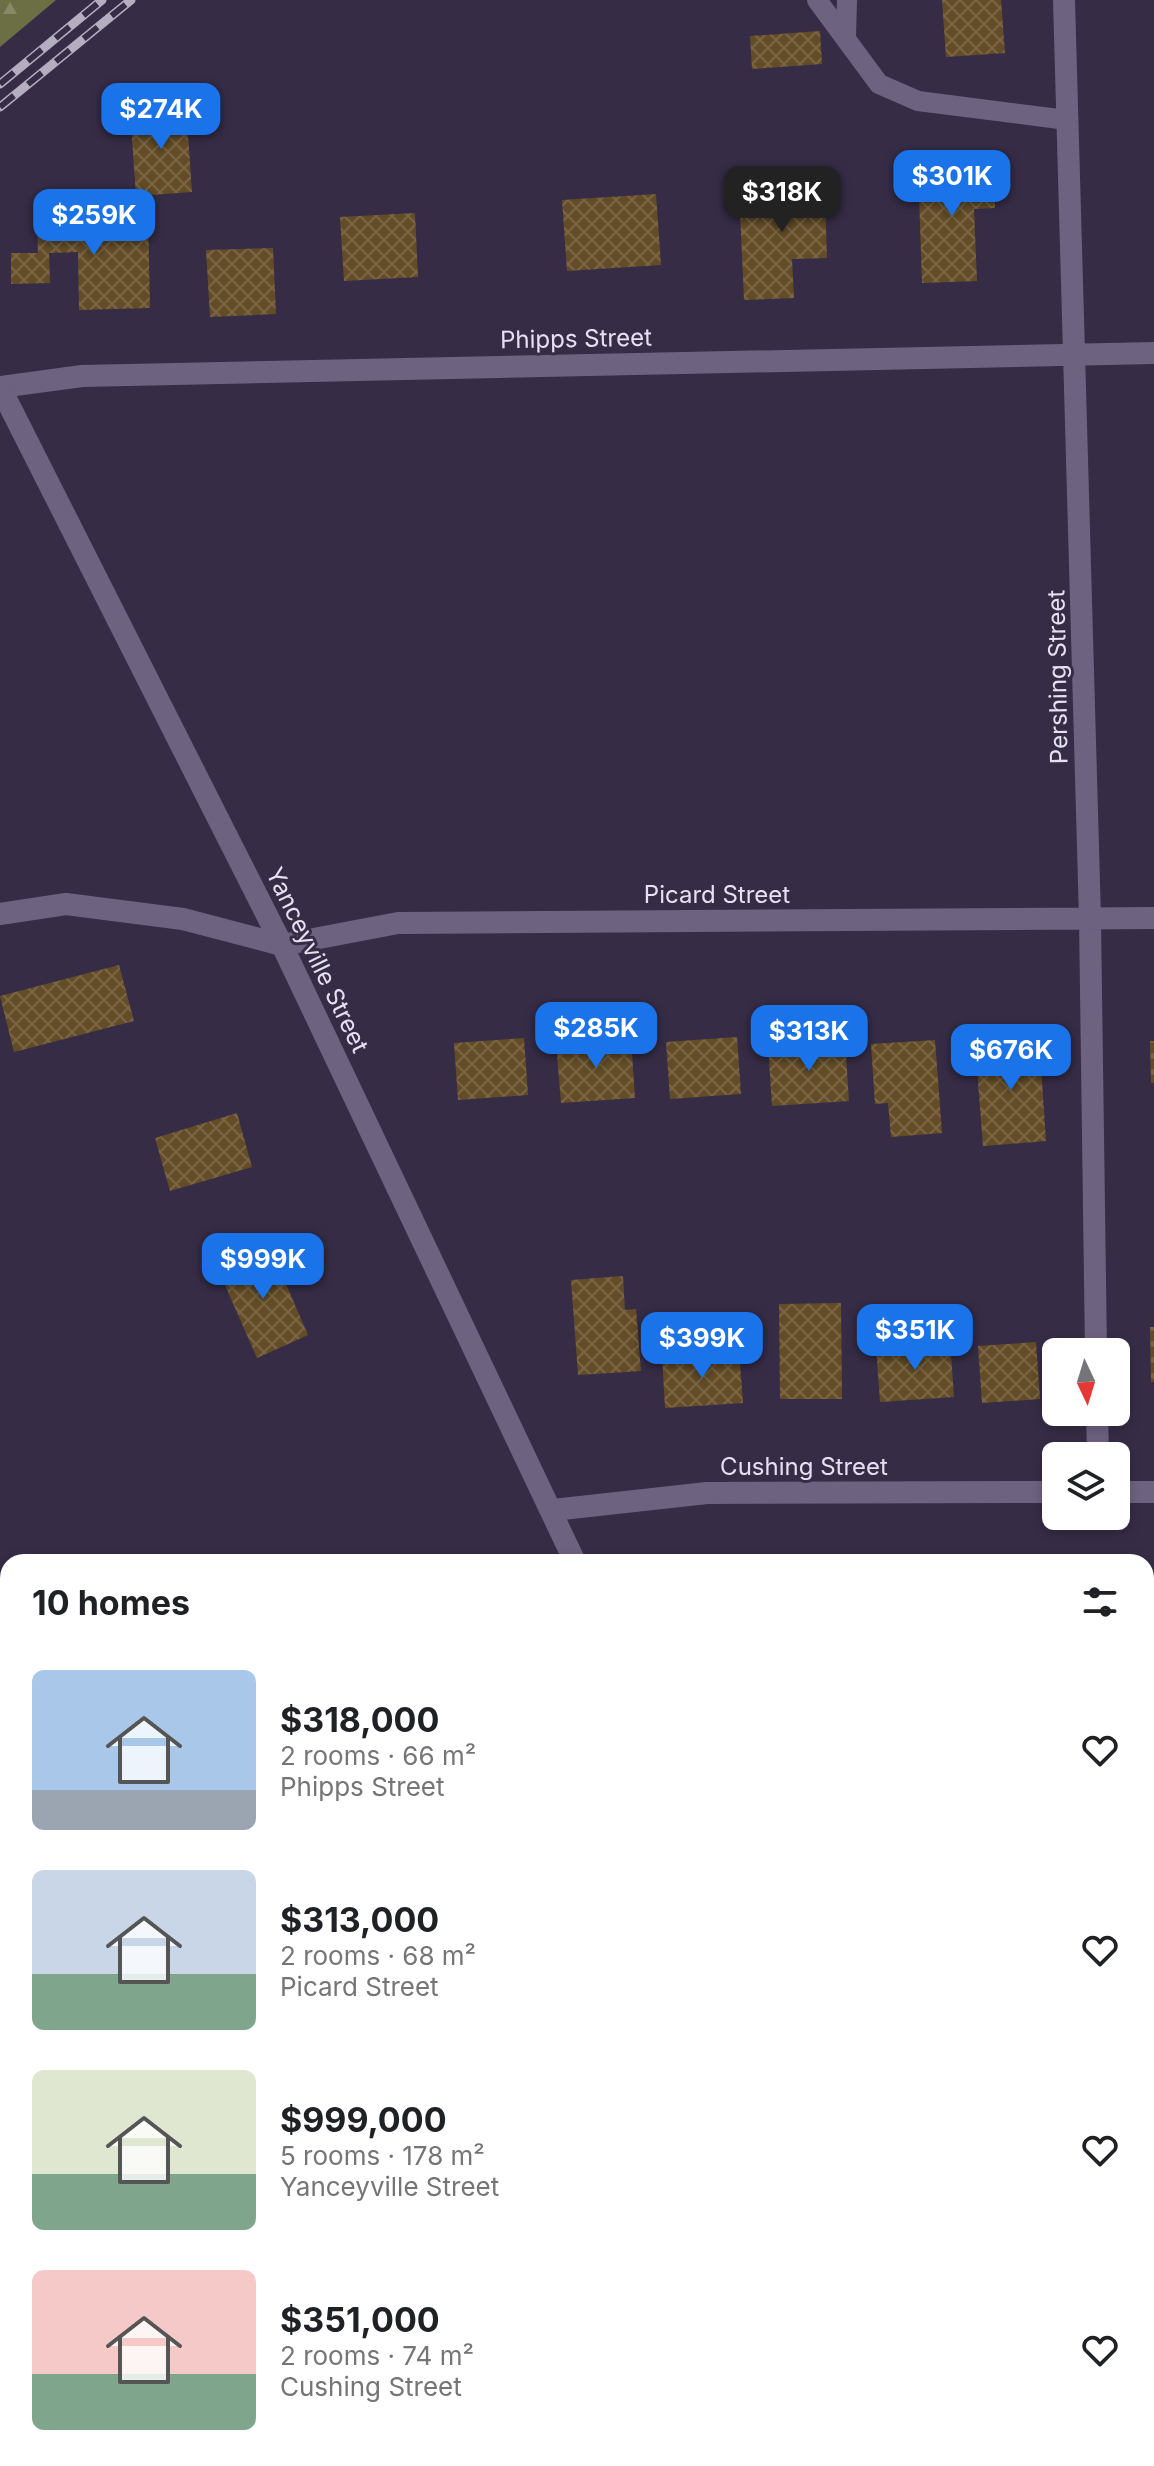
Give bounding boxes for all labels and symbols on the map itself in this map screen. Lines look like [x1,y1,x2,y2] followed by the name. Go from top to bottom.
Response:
[105,83,217,151] pin: $274K
[896,150,1008,218] pin: $301K
[726,166,838,234] pin: $318K
[38,189,150,257] pin: $259K
[500,323,652,354] street label: Phipps Street
[1041,589,1074,764] street label: Pershing Street
[260,862,375,1057] street label: Yanceyville Street
[644,880,790,909] street label: Picard Street
[540,1002,652,1070] pin: $285K
[753,1005,865,1073] pin: $313K
[955,1024,1067,1092] pin: $676K
[207,1233,319,1301] pin: $999K
[859,1304,971,1372] pin: $351K
[646,1312,758,1380] pin: $399K
[1042,1338,1130,1426] north arrow
[720,1452,888,1481] street label: Cushing Street

